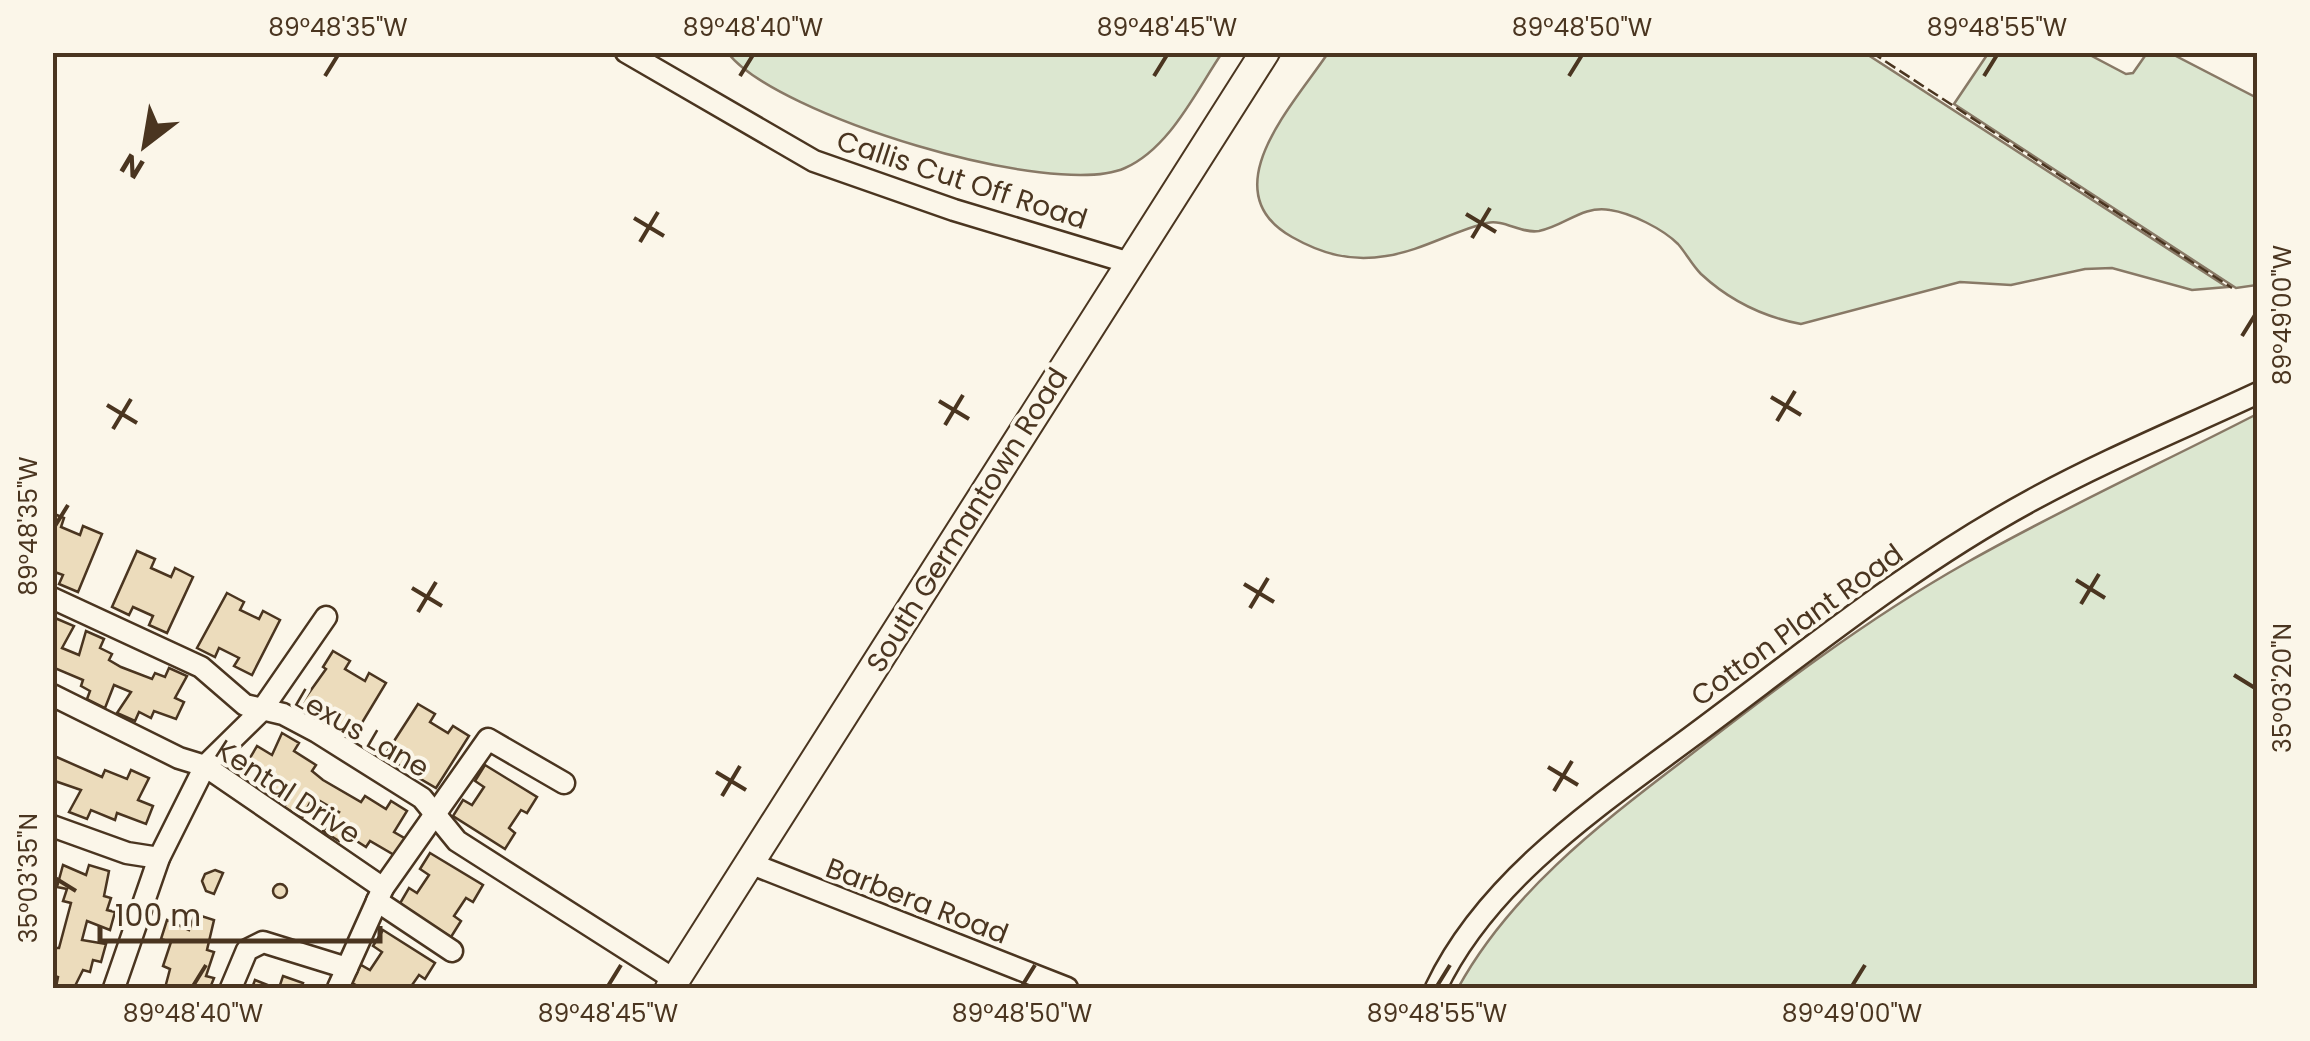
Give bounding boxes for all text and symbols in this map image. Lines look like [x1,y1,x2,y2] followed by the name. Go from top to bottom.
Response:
[268,10,408,45] text: 89°48'35"W
[683,10,823,45] text: 89°48'40"W
[1097,10,1237,45] text: 89°48'45"W
[1512,10,1652,45] text: 89°48'50"W
[1927,10,2067,45] text: 89°48'55"W
[95,95,195,195] north arrow
[832,121,1092,239] street label: Callis Cut Off Road
[113,144,151,188] text: N
[2265,245,2300,385] text: 89°49'00"W
[857,360,1077,680] street label: South Germantown Road
[11,456,46,596] text: 89°48'35"W
[1683,535,1911,715] street label: Cotton Plant Road
[2265,623,2300,753] text: 35°03'20"N
[288,679,436,787] street label: Lexus Lane
[208,731,368,853] street label: Kental Drive
[11,813,46,943] text: 35°03'35"N
[820,848,1014,954] street label: Barbera Road
[100,881,380,943] scale bar
[115,894,201,937] text: 100 m
[123,996,263,1031] text: 89°48'40"W
[538,996,678,1031] text: 89°48'45"W
[952,996,1092,1031] text: 89°48'50"W
[1367,996,1507,1031] text: 89°48'55"W
[1782,996,1922,1031] text: 89°49'00"W

